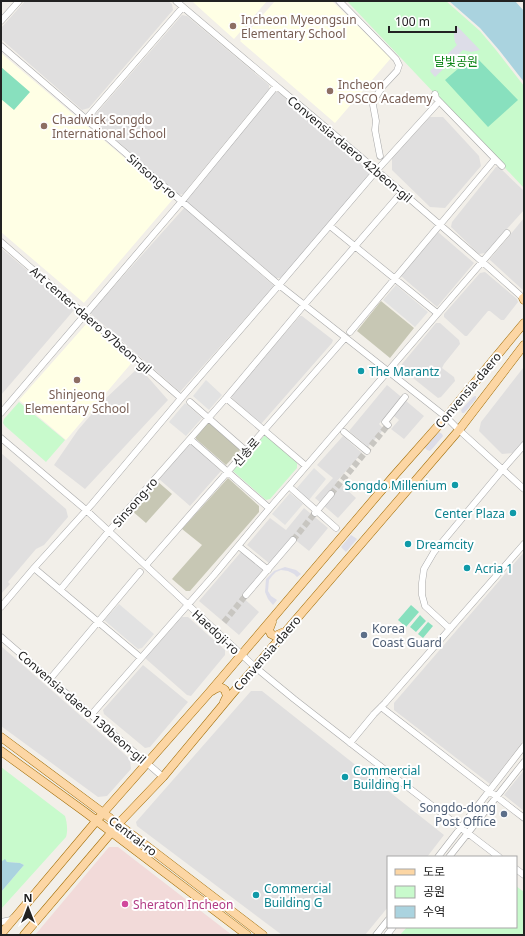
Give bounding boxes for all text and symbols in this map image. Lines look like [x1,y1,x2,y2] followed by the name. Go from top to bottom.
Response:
[389,8,456,34] scale bar
[241,11,357,42] place label: Incheon Myeongsun Elementary School
[395,13,430,30] text: 100 m
[228,21,238,31] marker: Incheon Myeongsun Elementary School
[434,53,478,70] park label: 달빛공원
[338,76,434,107] place label: Incheon POSCO Academy
[325,86,335,96] marker: Incheon POSCO Academy
[284,92,416,206] street label: Convensia-daero 42beon-gil
[52,111,166,142] place label: Chadwick Songdo International School
[39,121,49,131] marker: Chadwick Songdo International School
[123,150,181,202] street label: Sinsong-ro
[27,262,155,378] street label: Art center-daero 97beon-gil
[431,348,505,432] street label: Convensia-daero
[369,363,440,380] place label: The Marantz
[356,366,366,376] marker: The Marantz
[72,375,82,385] marker: Shinjeong Elementary School
[25,386,129,417] place label: Shinjeong Elementary School
[229,434,263,470] street label: 신송로
[109,473,161,531] street label: Sinsong-ro
[345,477,447,494] place label: Songdo Millenium
[450,480,460,490] marker: Songdo Millenium
[435,505,505,522] place label: Center Plaza
[508,508,518,518] marker: Center Plaza
[416,536,474,553] place label: Dreamcity
[403,539,413,549] marker: Dreamcity
[475,560,513,577] place label: Acria 1
[462,563,472,573] marker: Acria 1
[189,606,243,658] street label: Haedoji-ro
[229,612,305,694] street label: Convensia-daero
[372,620,442,651] place label: Korea Coast Guard
[359,630,369,640] marker: Korea Coast Guard
[14,647,150,767] street label: Convensia-daero 130beon-gil
[353,762,420,793] place label: Commercial Building H
[340,772,350,782] marker: Commercial Building H
[419,799,496,830] place label: Songdo-dong Post Office
[499,809,509,819] marker: Songdo-dong Post Office
[105,812,161,860] street label: Central-ro
[387,856,517,928] legend
[423,863,445,880] text: 도로
[264,880,331,911] place label: Commercial Building G
[423,883,445,900] text: 공원
[8,888,48,928] north arrow
[24,890,32,905] text: N
[251,890,261,900] marker: Commercial Building G
[133,896,233,913] place label: Sheraton Incheon
[120,899,130,909] marker: Sheraton Incheon
[423,903,445,920] text: 수역

